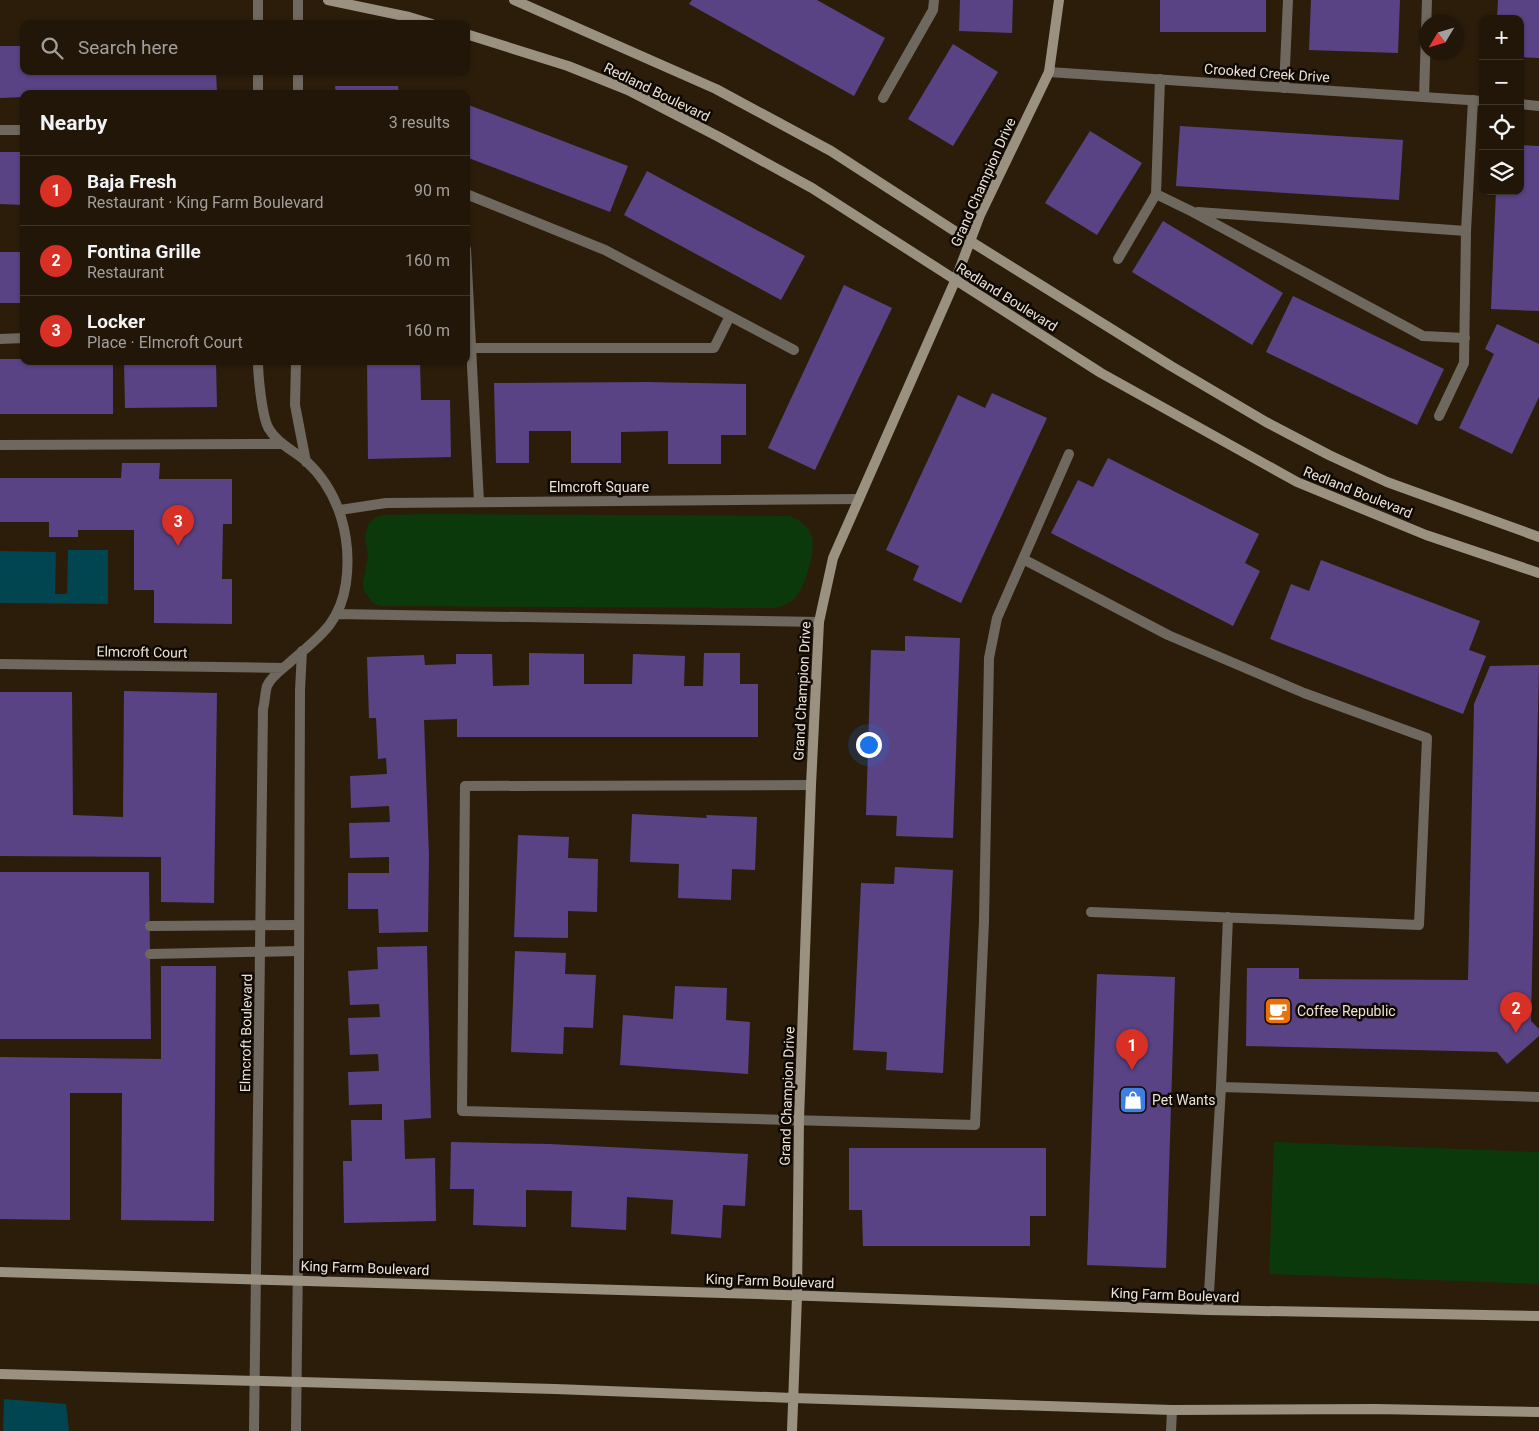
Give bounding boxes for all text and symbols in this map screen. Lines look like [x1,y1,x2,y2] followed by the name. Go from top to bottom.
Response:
[1419,15,1464,60] north arrow
[1479,15,1524,195] map controls
[1479,15,1524,60] button: +
[20,20,470,75] search box
[38,34,66,62] icon: search
[78,36,178,59] text: Search here
[601,59,713,125] street label: Redland Boulevard
[1479,60,1524,105] button: −
[1204,61,1330,85] street label: Crooked Creek Drive
[1479,105,1524,150] button: locate
[40,111,107,135] text: Nearby
[389,113,450,132] text: 3 results
[947,115,1019,249] street label: Grand Champion Drive
[1479,150,1524,195] button: layers
[87,170,177,193] text: Baja Fresh
[51,181,61,200] text: 1
[414,181,450,200] text: 90 m
[87,193,324,212] text: Restaurant · King Farm Boulevard
[87,240,201,263] text: Fontina Grille
[51,251,61,270] text: 2
[405,251,450,270] text: 160 m
[954,259,1060,335] street label: Redland Boulevard
[87,263,164,282] text: Restaurant
[87,310,145,333] text: Locker
[51,321,61,340] text: 3
[405,321,450,340] text: 160 m
[87,333,243,352] text: Place · Elmcroft Court
[1301,463,1415,521] street label: Redland Boulevard
[549,479,649,495] street label: Elmcroft Square
[162,505,194,546] pin: 3
[790,621,814,761] street label: Grand Champion Drive
[96,643,188,661] street label: Elmcroft Court
[856,732,882,758] your location
[237,974,255,1092] street label: Elmcroft Boulevard
[1500,992,1532,1033] pin: 2
[1263,996,1293,1026] cafe icon: Coffee Republic
[1297,1003,1396,1019] place label: Coffee Republic
[777,1026,797,1166] street label: Grand Champion Drive
[1116,1029,1148,1070] pin: 1
[1118,1085,1148,1115] shop icon: Pet Wants
[1152,1092,1216,1108] place label: Pet Wants
[300,1258,430,1278] street label: King Farm Boulevard
[705,1271,835,1291] street label: King Farm Boulevard
[1110,1285,1240,1305] street label: King Farm Boulevard

